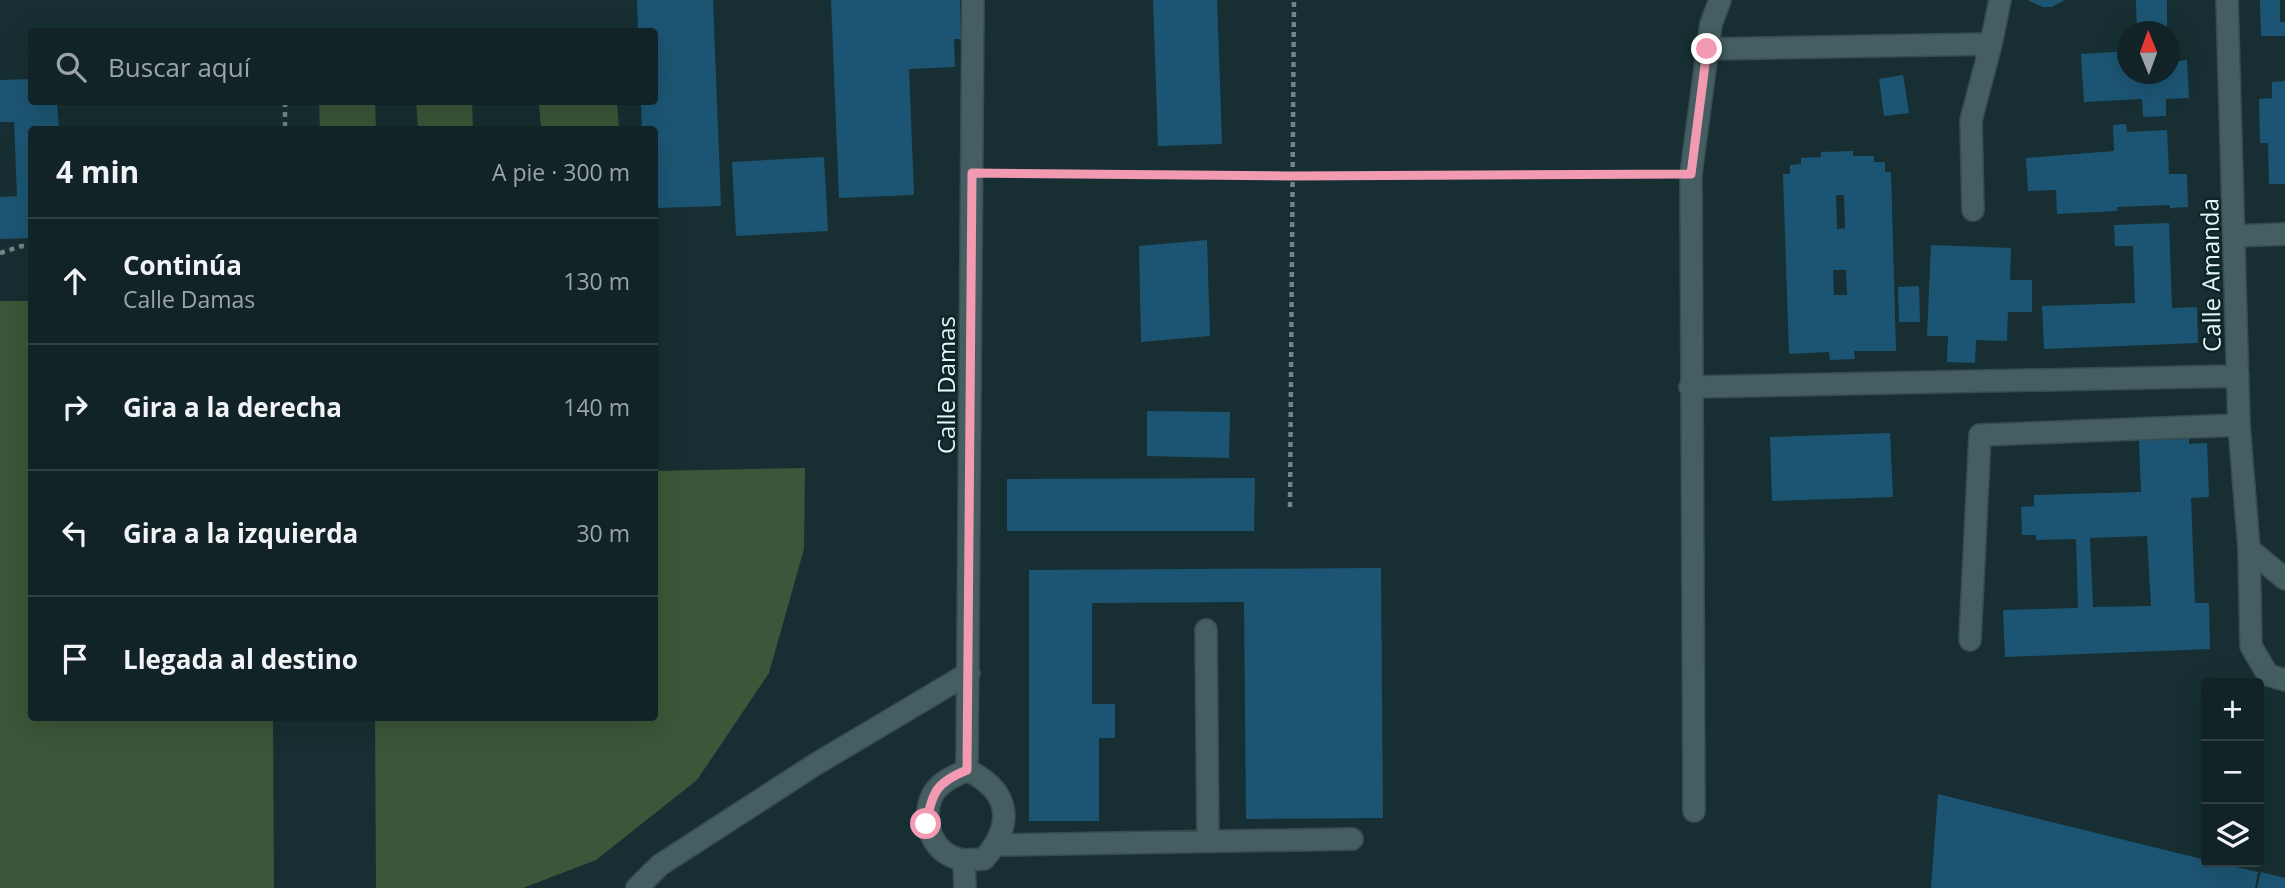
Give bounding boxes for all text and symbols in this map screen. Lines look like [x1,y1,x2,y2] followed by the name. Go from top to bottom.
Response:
[2117,21,2180,84] north arrow
[28,28,658,105] search box
[1691,33,1722,64] route end
[52,48,90,86] icon: search
[108,49,250,85] text: Buscar aquí
[56,151,139,192] text: 4 min
[492,156,630,188] text: A pie · 300 m
[2192,198,2228,352] street label: Calle Amanda
[123,247,242,283] text: Continúa
[56,262,94,300] icon: ahead
[563,265,630,297] text: 130 m
[123,283,255,315] text: Calle Damas
[929,316,962,454] street label: Calle Damas
[56,388,94,426] icon: right
[123,389,342,425] text: Gira a la derecha
[563,391,630,423] text: 140 m
[56,514,94,552] icon: left
[123,515,358,551] text: Gira a la izquierda
[576,517,630,549] text: 30 m
[56,640,94,678] icon: arrive
[123,641,358,677] text: Llegada al destino
[2201,678,2264,867] map controls
[2201,678,2264,741] button: +
[2201,741,2264,804] button: −
[2201,804,2264,867] button: layers
[910,808,941,839] route start

